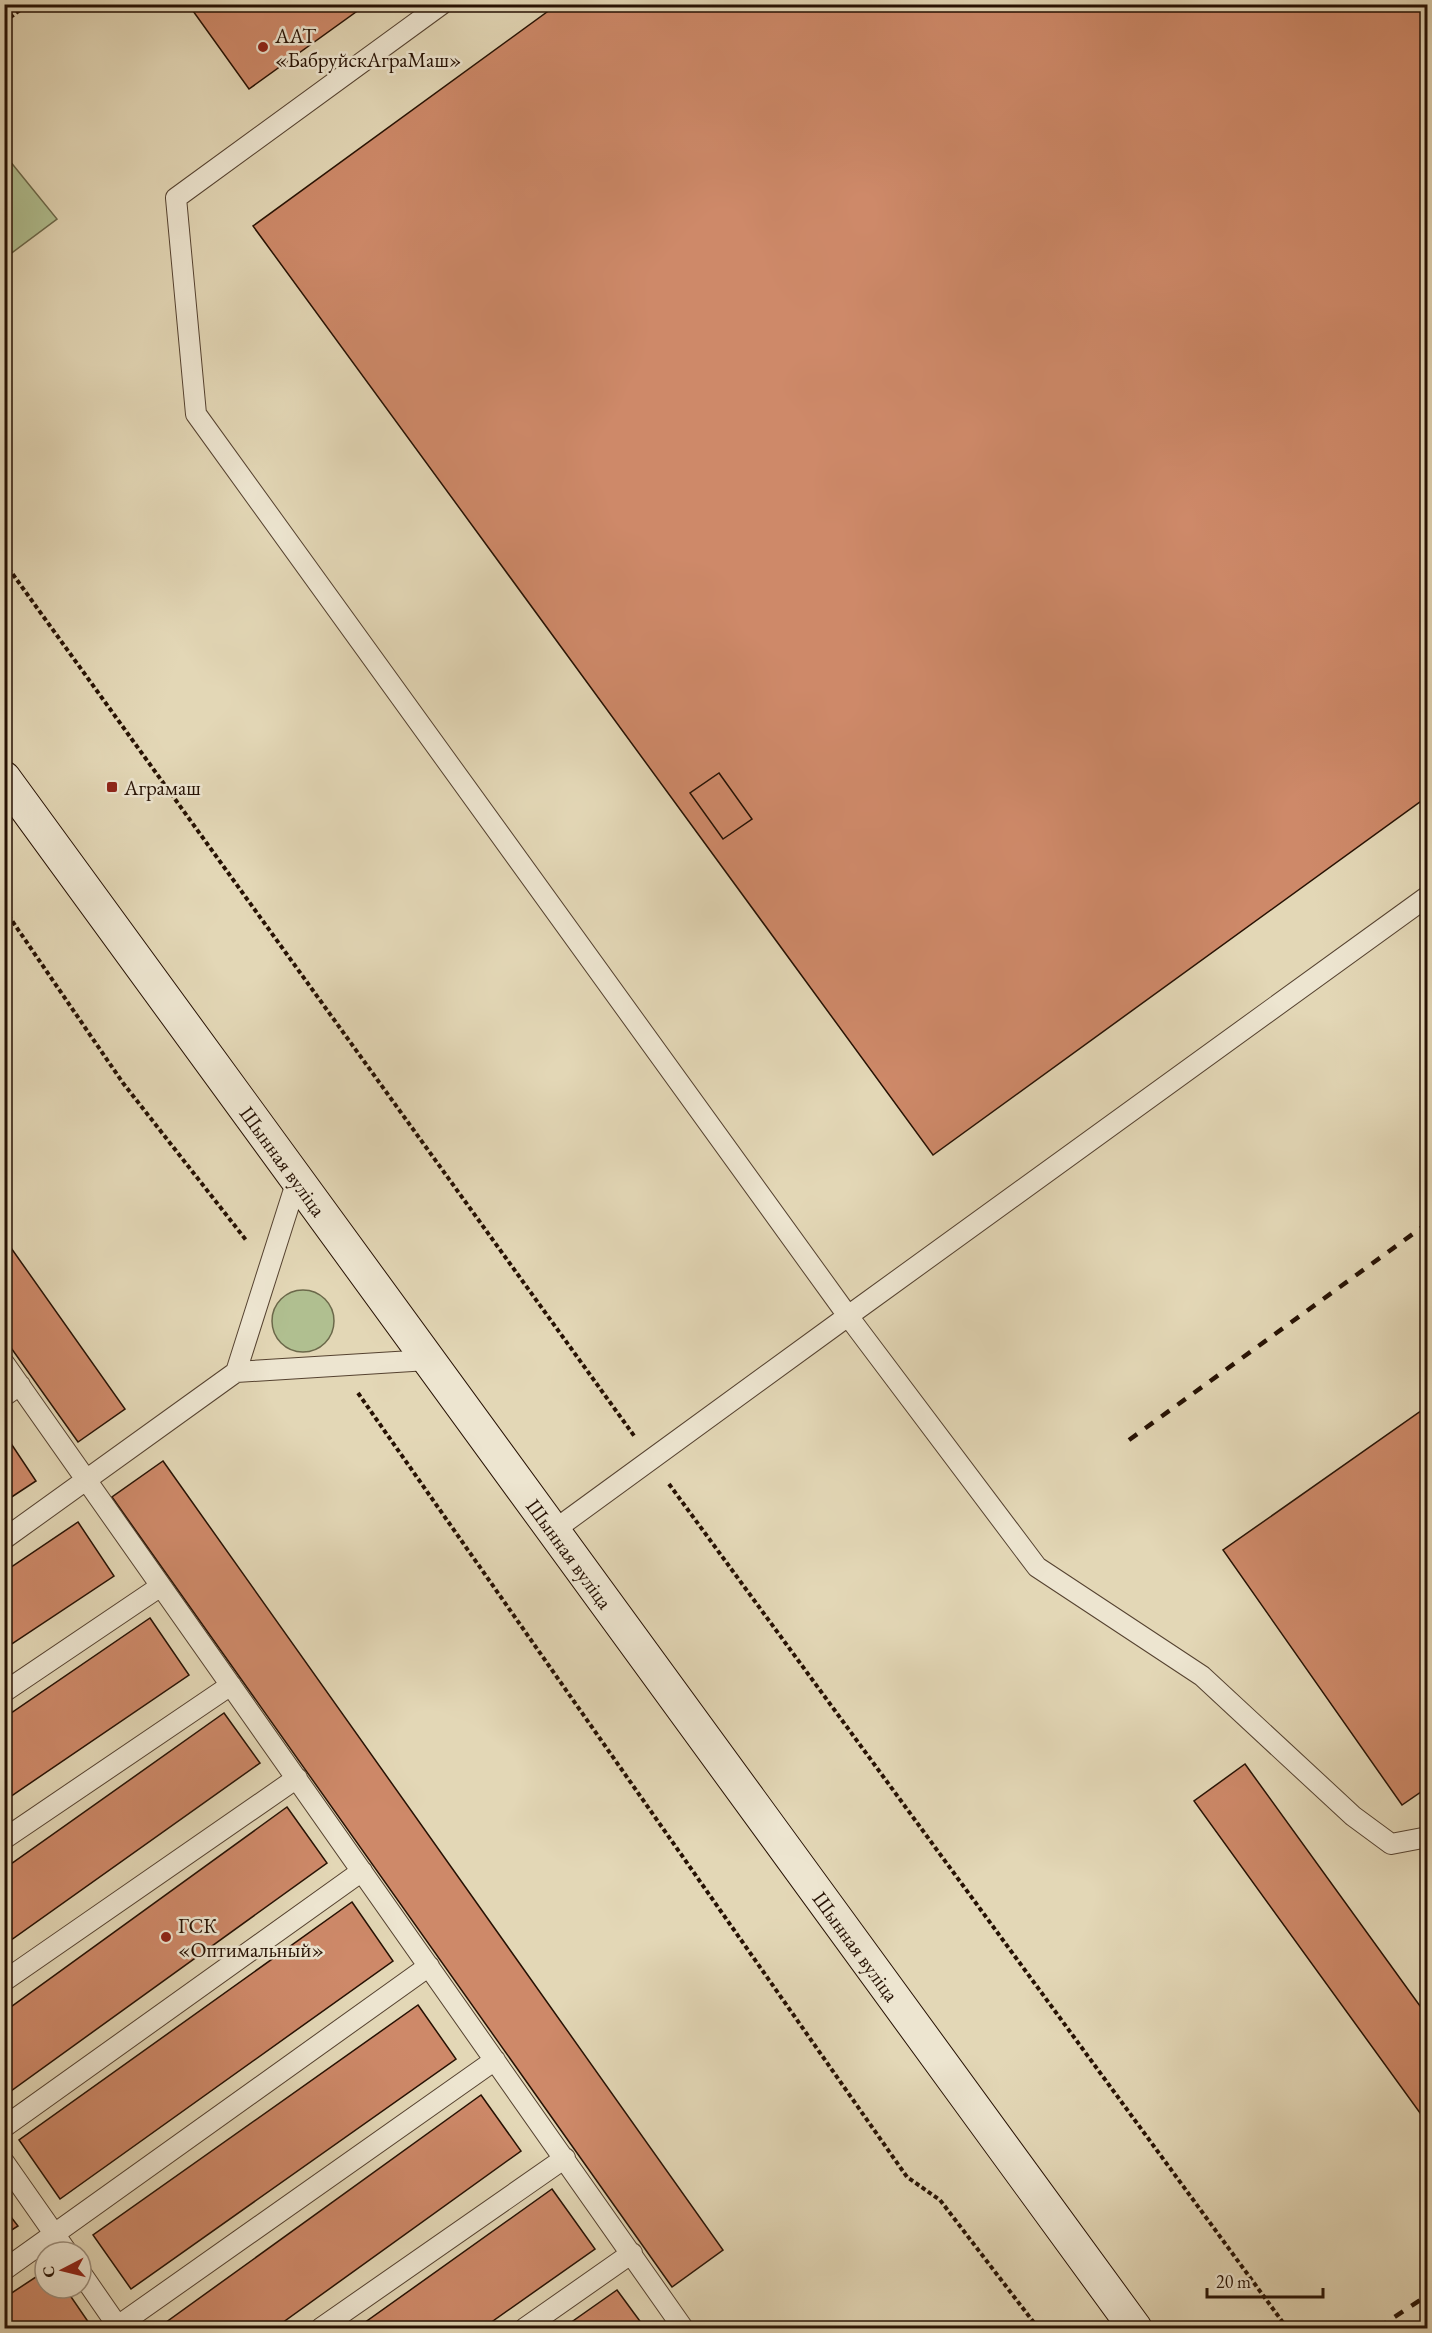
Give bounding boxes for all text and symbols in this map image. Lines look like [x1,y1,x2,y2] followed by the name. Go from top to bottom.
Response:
[274,22,461,73] place label: ААТ «БабруйскАграМаш»
[256,40,270,54] marker: ААТ «БабруйскАграМаш»
[123,774,201,801] place label: Аграмаш
[105,780,119,794] marker: Аграмаш
[234,1100,333,1222] street label: Шынная вуліца
[521,1493,619,1615] street label: Шынная вуліца
[807,1886,906,2007] street label: Шынная вуліца
[178,1912,324,1963] place label: ГСК «Оптимальный»
[159,1930,173,1944] marker: ГСК «Оптимальный»
[33,2240,93,2300] north arrow
[1207,2261,1322,2299] scale bar
[37,2265,60,2279] text: С
[1216,2270,1251,2293] text: 20 m

